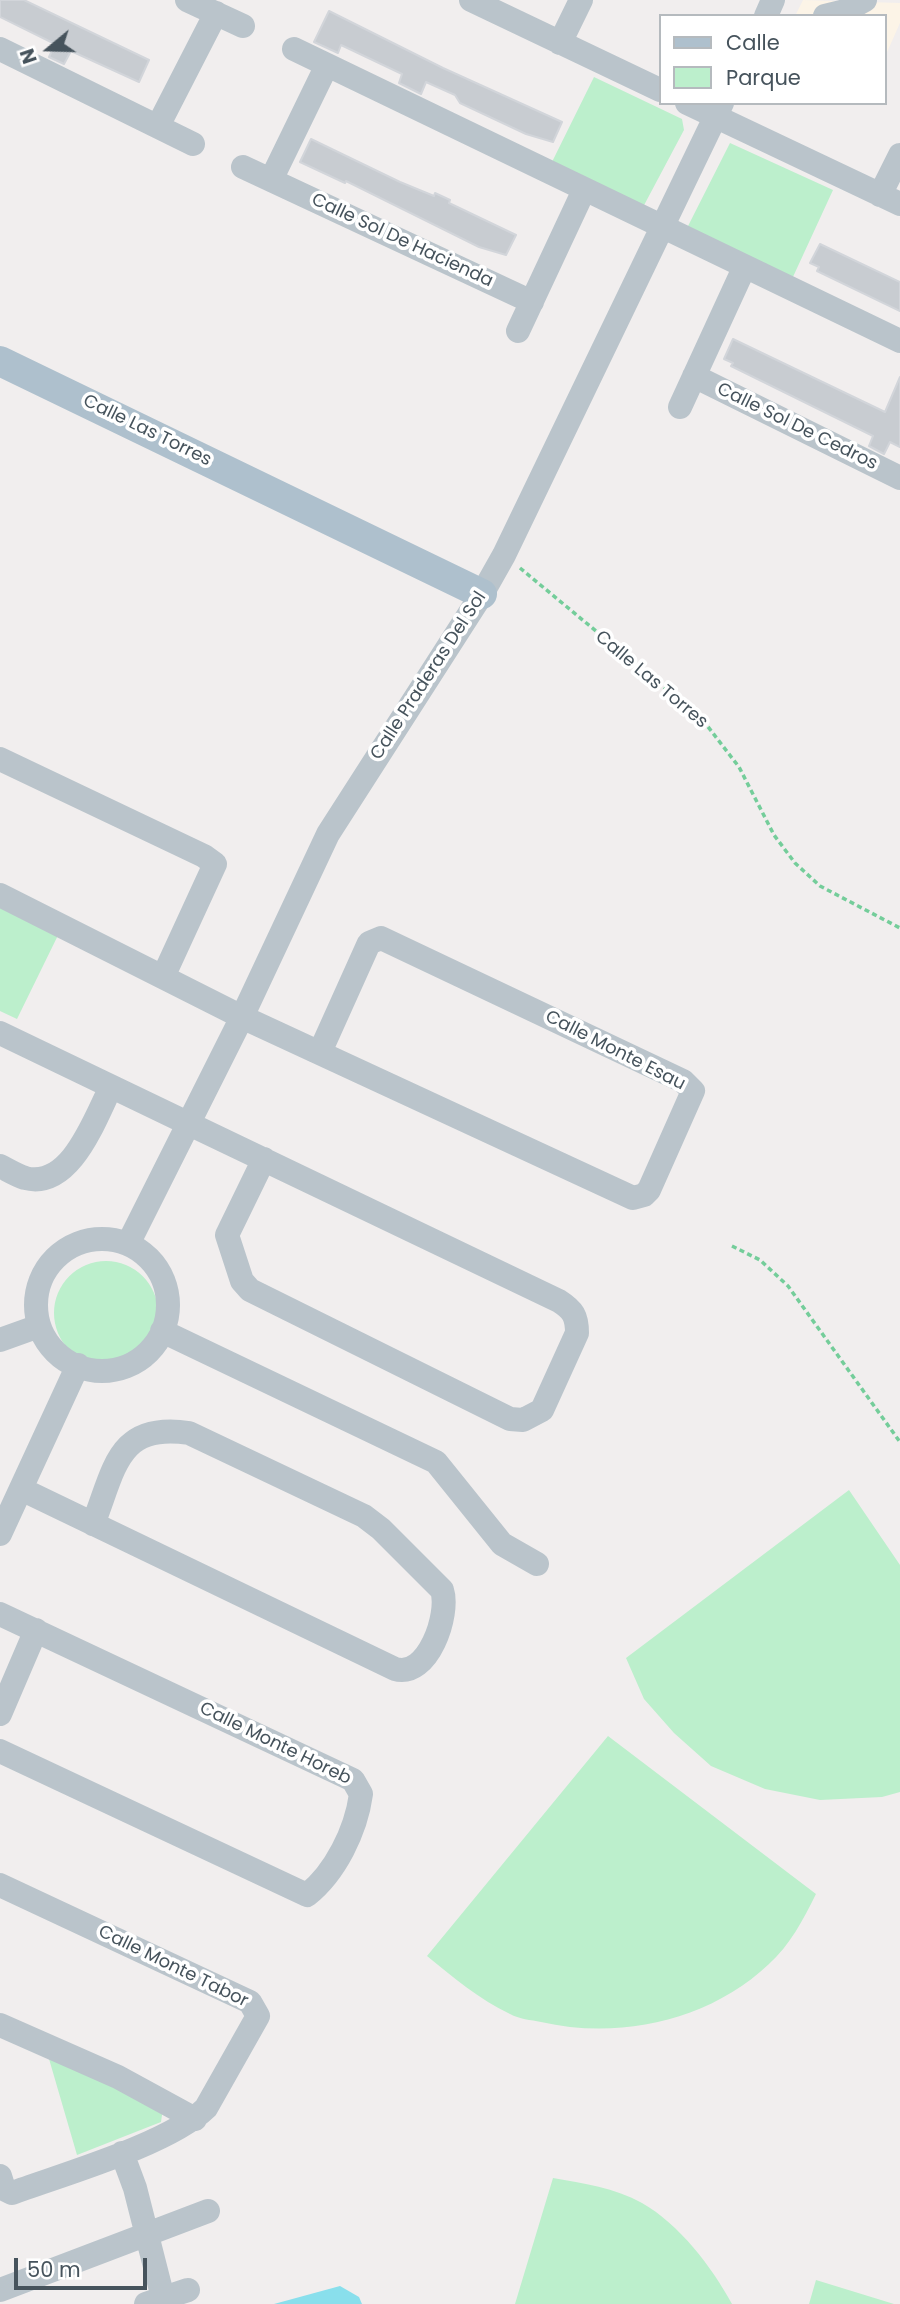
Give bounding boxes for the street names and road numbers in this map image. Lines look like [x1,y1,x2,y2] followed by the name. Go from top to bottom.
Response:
[308,189,496,293] street label: Calle Sol De Hacienda
[713,379,881,475] street label: Calle Sol De Cedros
[79,391,215,471] street label: Calle Las Torres
[367,588,491,764] street label: Calle Praderas Del Sol
[590,627,712,733] street label: Calle Las Torres
[541,1006,689,1096] street label: Calle Monte Esau
[196,1698,354,1790] street label: Calle Monte Horeb
[94,1921,252,2013] street label: Calle Monte Tabor

